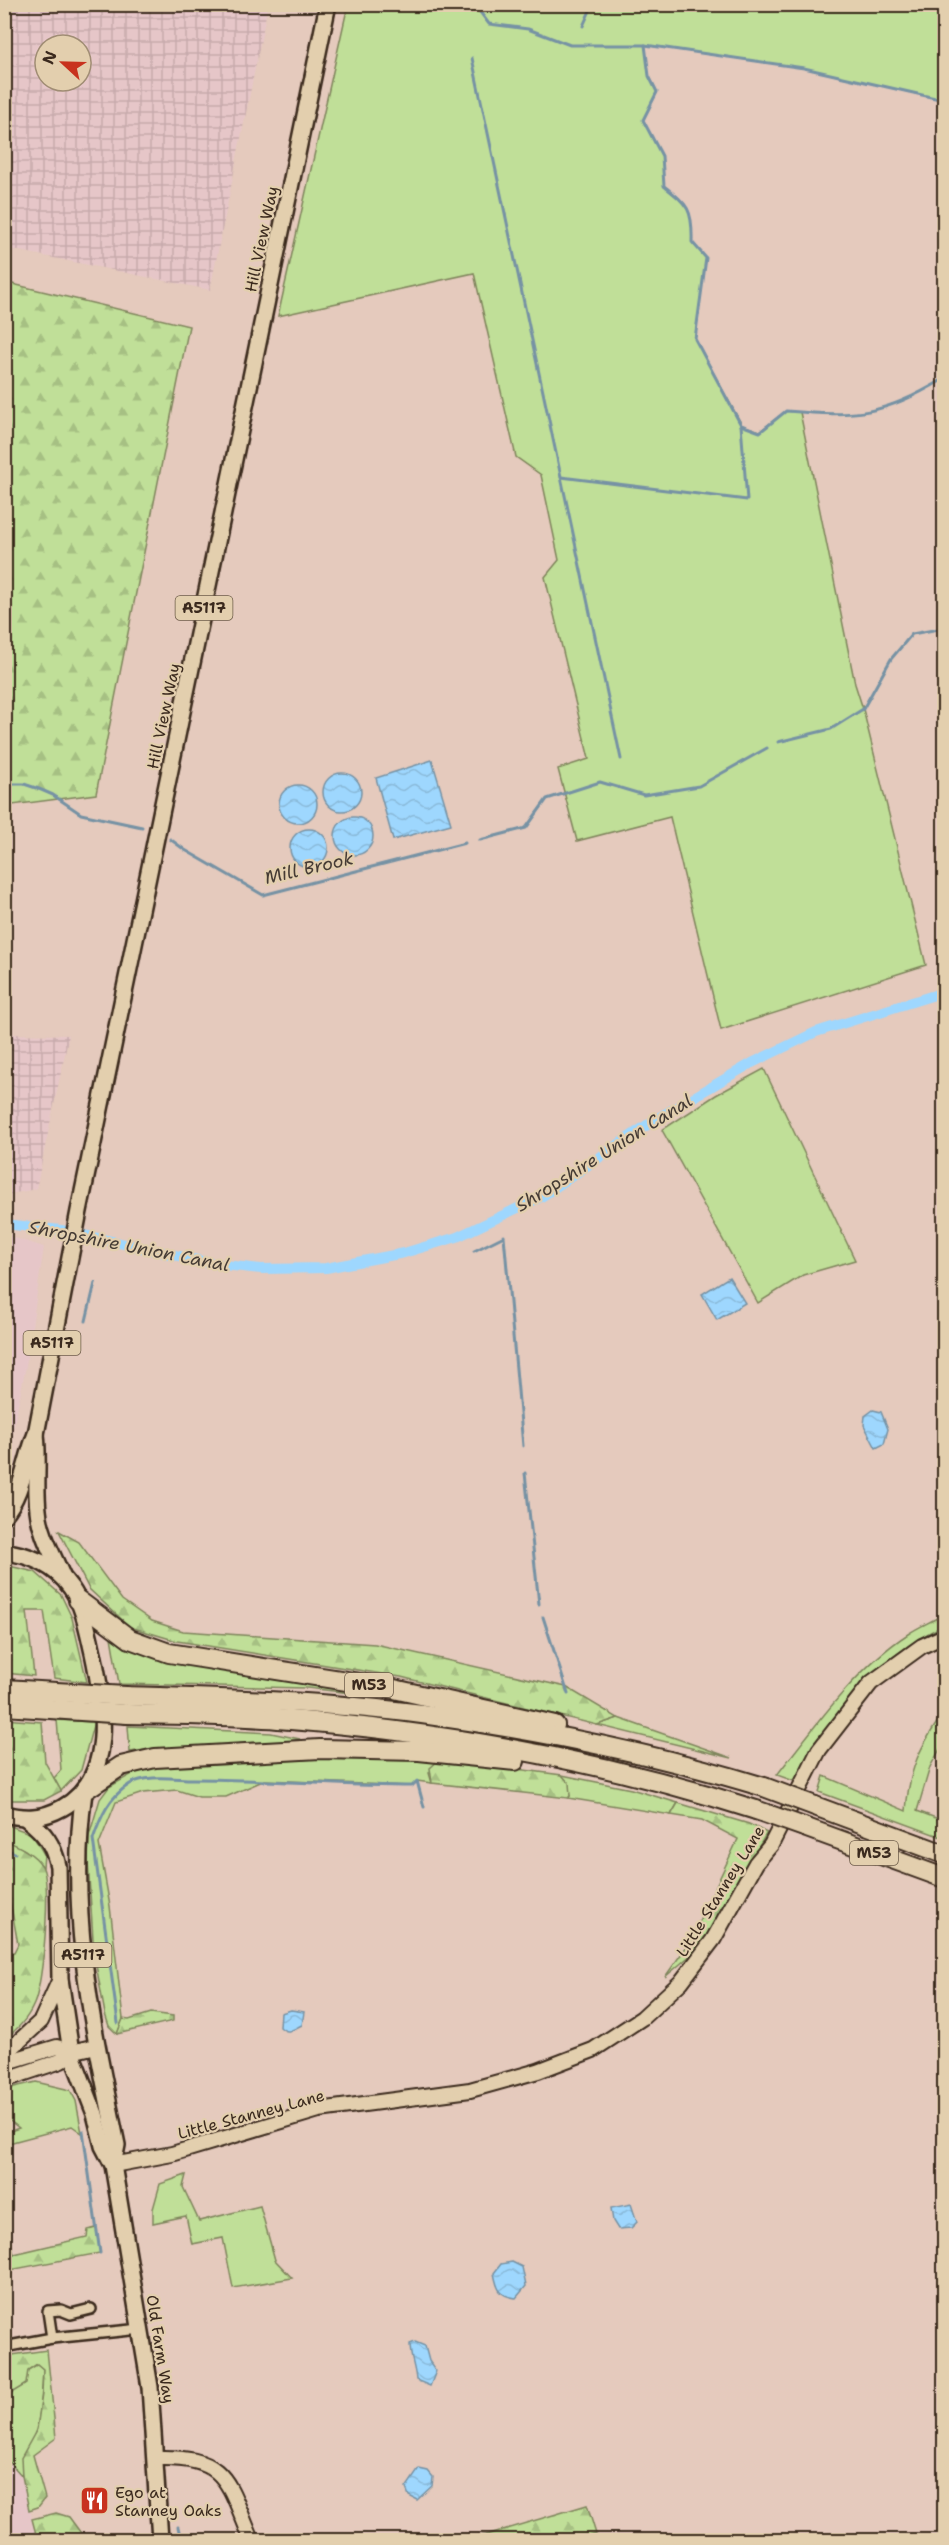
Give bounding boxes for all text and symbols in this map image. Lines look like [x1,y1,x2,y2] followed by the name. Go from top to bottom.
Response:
[33,33,93,93] north arrow
[37,48,62,67] text: N
[240,184,283,294] street label: Hill View Way
[176,596,232,620] road number: A5117
[142,661,185,771] street label: Hill View Way
[262,846,356,890] water label: Mill Brook
[511,1089,697,1217] water label: Shropshire Union Canal
[26,1215,232,1277] water label: Shropshire Union Canal
[23,1331,80,1355] road number: A5117
[345,1673,393,1697] road number: M53
[671,1822,769,1961] street label: Little Stanney Lane
[850,1841,898,1865] road number: M53
[54,1943,112,1967] road number: A5117
[175,2085,327,2144] street label: Little Stanney Lane
[142,2293,179,2405] street label: Old Farm Way
[115,2482,222,2521] place label: Ego at Stanney Oaks
[78,2485,110,2517] restaurant icon: Ego at Stanney Oaks

